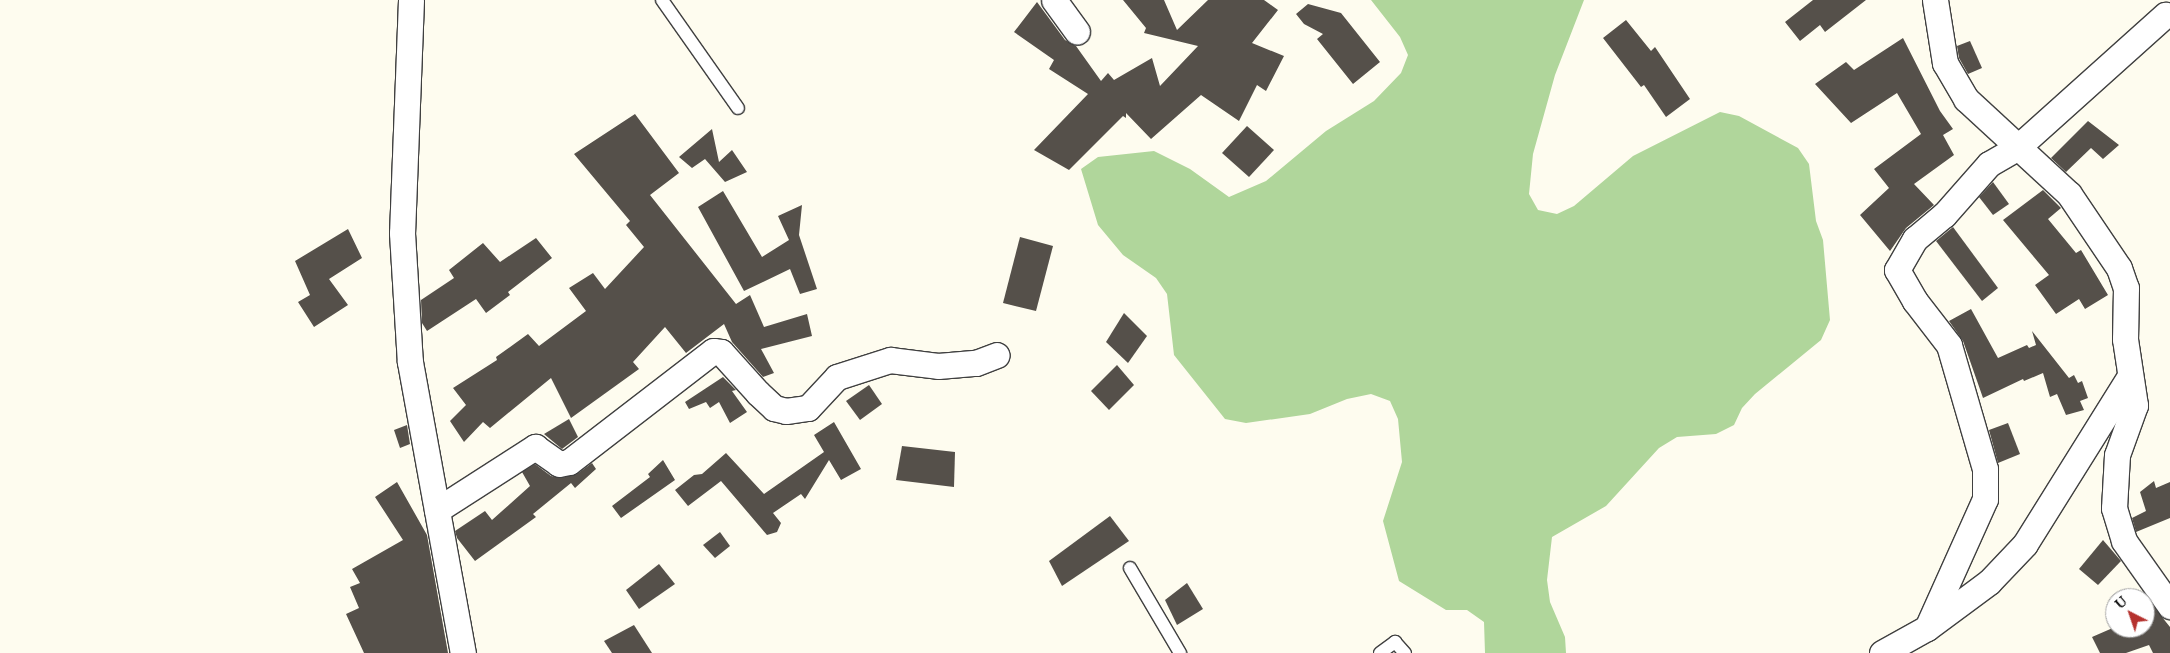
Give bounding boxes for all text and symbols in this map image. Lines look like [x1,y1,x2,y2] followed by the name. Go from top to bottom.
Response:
[2105,588,2155,638] north arrow
[2111,592,2131,613] text: U

